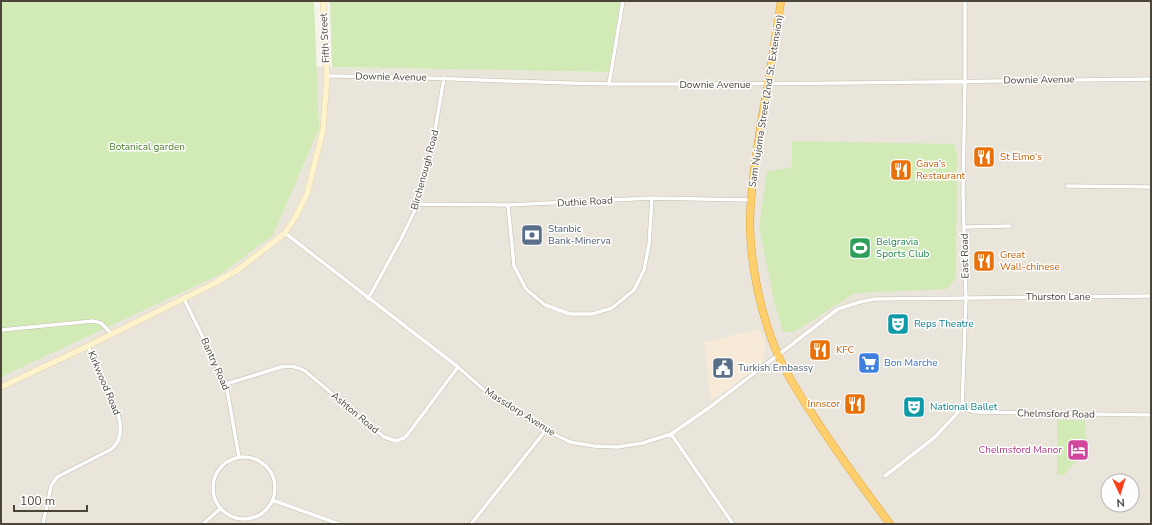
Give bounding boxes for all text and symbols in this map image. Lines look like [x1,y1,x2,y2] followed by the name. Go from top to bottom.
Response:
[317,12,333,63] street label: Fifth Street
[745,14,787,188] street label: Sam Nujoma Street (2nd St. Extension)
[355,69,427,85] street label: Downie Avenue
[1003,72,1075,88] street label: Downie Avenue
[679,78,751,92] street label: Downie Avenue
[408,128,442,212] street label: Birchenough Road
[109,140,185,154] park label: Botanical garden
[971,144,997,170] restaurant icon: St Elmo's
[1000,150,1042,164] place label: St Elmo's
[888,157,914,183] restaurant icon: Gava’s Restaurant
[916,157,966,183] place label: Gava’s Restaurant
[557,194,613,210] street label: Duthie Road
[519,222,545,248] bank icon: Stanbic Bank-Minerva
[548,222,611,248] place label: Stanbic Bank-Minerva
[958,233,972,279] street label: East Road
[847,235,873,261] sports icon: Belgravia Sports Club
[876,235,930,261] place label: Belgravia Sports Club
[971,248,997,274] restaurant icon: Great Wall-chinese
[1000,248,1060,274] place label: Great Wall-chinese
[1026,290,1090,304] street label: Thurston Lane
[885,311,911,337] theatre icon: Reps Theatre
[914,317,974,331] place label: Reps Theatre
[197,336,233,393] street label: Bantry Road
[807,337,833,363] restaurant icon: KFC
[836,343,855,357] place label: KFC
[84,349,124,417] street label: Kirkwood Road
[856,350,882,376] supermarket icon: Bon Marche
[710,355,736,381] public building icon: Turkish Embassy
[884,356,938,370] place label: Bon Marche
[738,361,814,375] place label: Turkish Embassy
[482,385,558,439] street label: Massdorp Avenue
[328,389,382,437] street label: Ashton Road
[842,391,868,417] restaurant icon: Innscor
[901,394,927,420] theatre icon: National Ballet
[808,397,840,411] place label: Innscor
[930,400,998,414] place label: National Ballet
[1017,406,1095,422] street label: Chelmsford Road
[1065,437,1091,463] hotel icon: Chelmsford Manor
[979,443,1062,457] place label: Chelmsford Manor
[1100,473,1140,513] north arrow
[14,487,87,513] scale bar
[20,493,55,509] text: 100 m
[1116,495,1125,510] text: N

